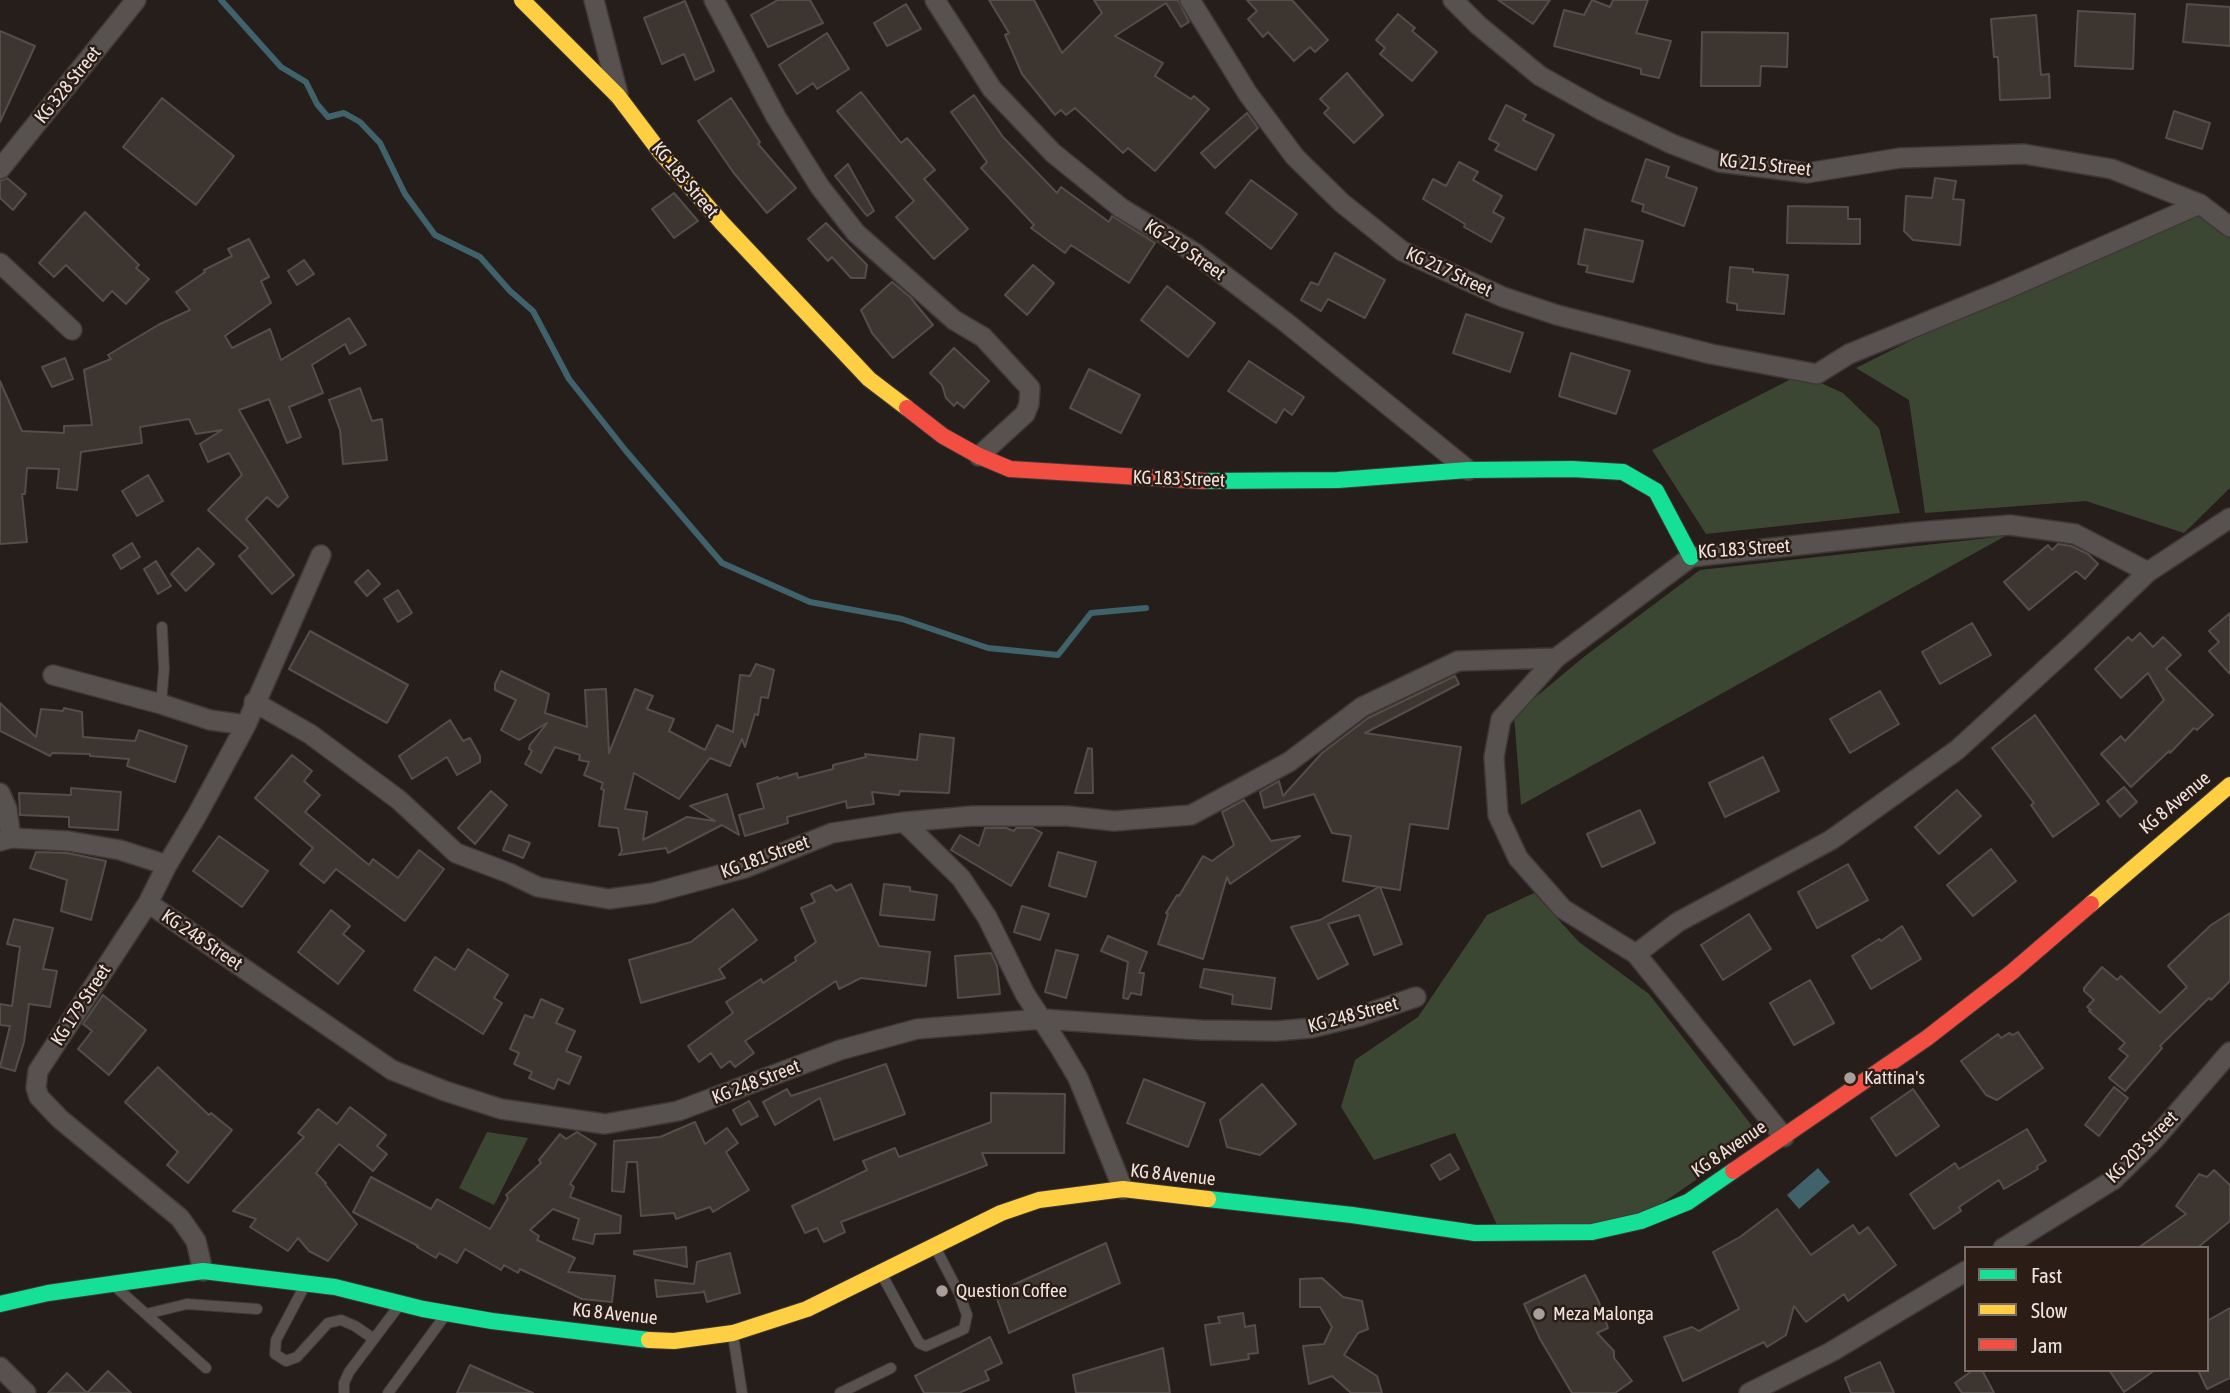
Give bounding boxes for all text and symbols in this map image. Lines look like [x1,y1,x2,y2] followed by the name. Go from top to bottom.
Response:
[30,42,106,128] street label: KG 328 Street
[647,137,723,223] street label: KG 183 Street
[1718,149,1812,181] street label: KG 215 Street
[1140,215,1230,285] street label: KG 219 Street
[1402,242,1496,302] street label: KG 217 Street
[1132,466,1226,492] street label: KG 183 Street
[1697,534,1791,564] street label: KG 183 Street
[2135,767,2215,839] street label: KG 8 Avenue
[718,830,812,884] street label: KG 181 Street
[157,905,247,975] street label: KG 248 Street
[46,960,116,1050] street label: KG 179 Street
[1305,992,1401,1038] street label: KG 248 Street
[709,1055,803,1109] street label: KG 248 Street
[1864,1067,1925,1089] place label: Kattina's
[1842,1070,1858,1086] marker: Kattina's
[2101,1106,2183,1188] street label: KG 203 Street
[1687,1116,1771,1182] street label: KG 8 Avenue
[1129,1159,1217,1191] street label: KG 8 Avenue
[1964,1246,2209,1372] legend
[2031,1263,2062,1287] text: Fast
[956,1280,1067,1302] place label: Question Coffee
[934,1283,950,1299] marker: Question Coffee
[571,1298,659,1330] street label: KG 8 Avenue
[2031,1298,2067,1322] text: Slow
[1553,1303,1654,1325] place label: Meza Malonga
[1531,1306,1547,1322] marker: Meza Malonga
[2031,1333,2063,1357] text: Jam

